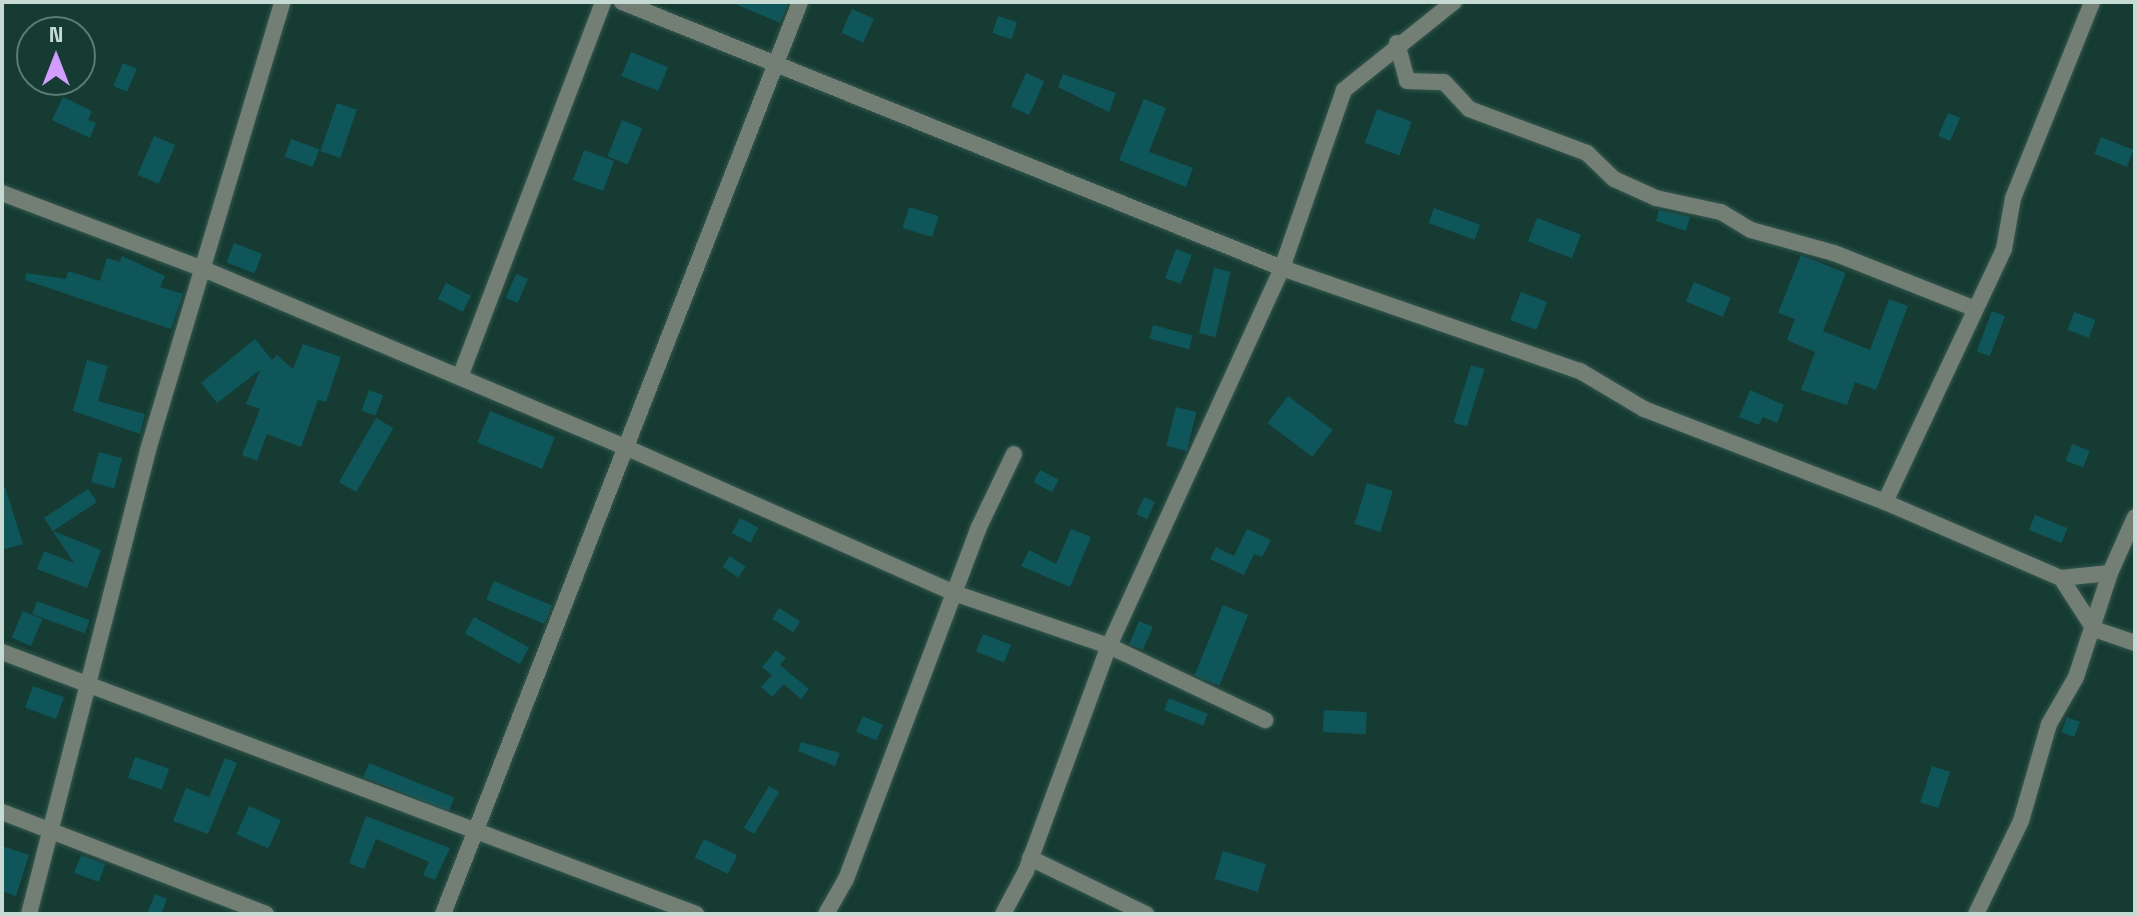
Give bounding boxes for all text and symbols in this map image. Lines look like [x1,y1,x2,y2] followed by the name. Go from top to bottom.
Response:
[16,16,96,96] north arrow
[49,20,63,48] text: N

